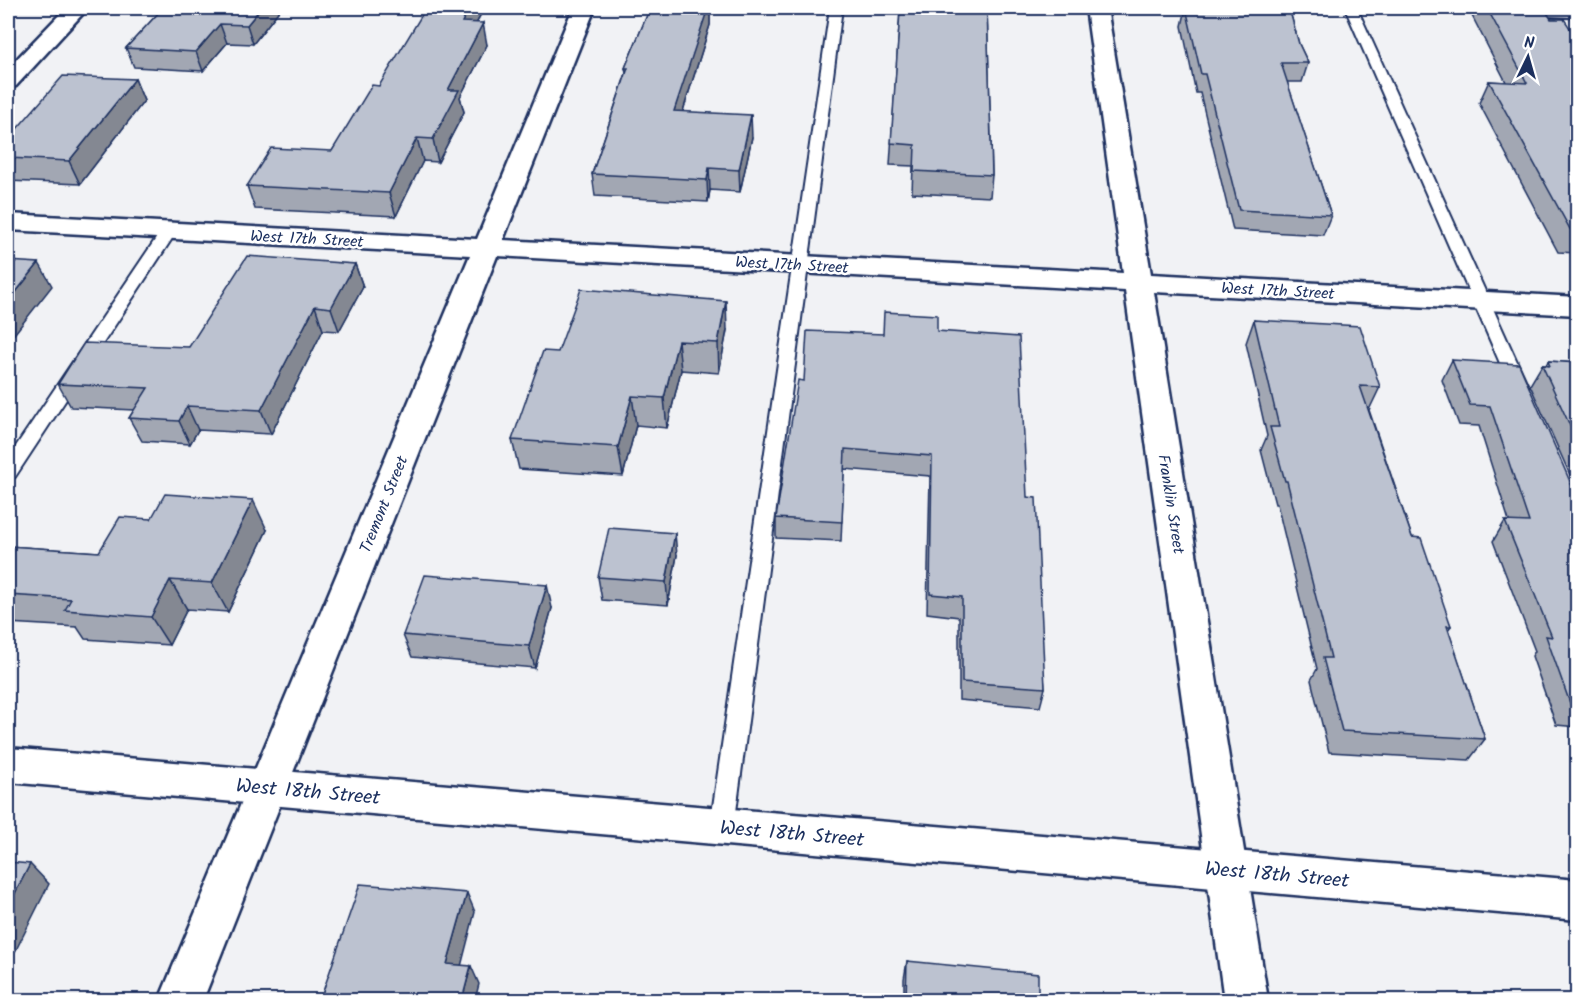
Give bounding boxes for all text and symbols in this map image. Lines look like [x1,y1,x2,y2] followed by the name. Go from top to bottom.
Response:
[1498,27,1558,87] north arrow
[1523,31,1535,56] text: N
[250,224,365,255] street label: West 17th Street
[735,250,850,281] street label: West 17th Street
[1221,276,1336,307] street label: West 17th Street
[354,452,416,557] street label: Tremont Street
[1150,453,1191,557] street label: Franklin Street
[234,771,381,815] street label: West 18th Street
[718,813,865,857] street label: West 18th Street
[1203,854,1350,898] street label: West 18th Street

